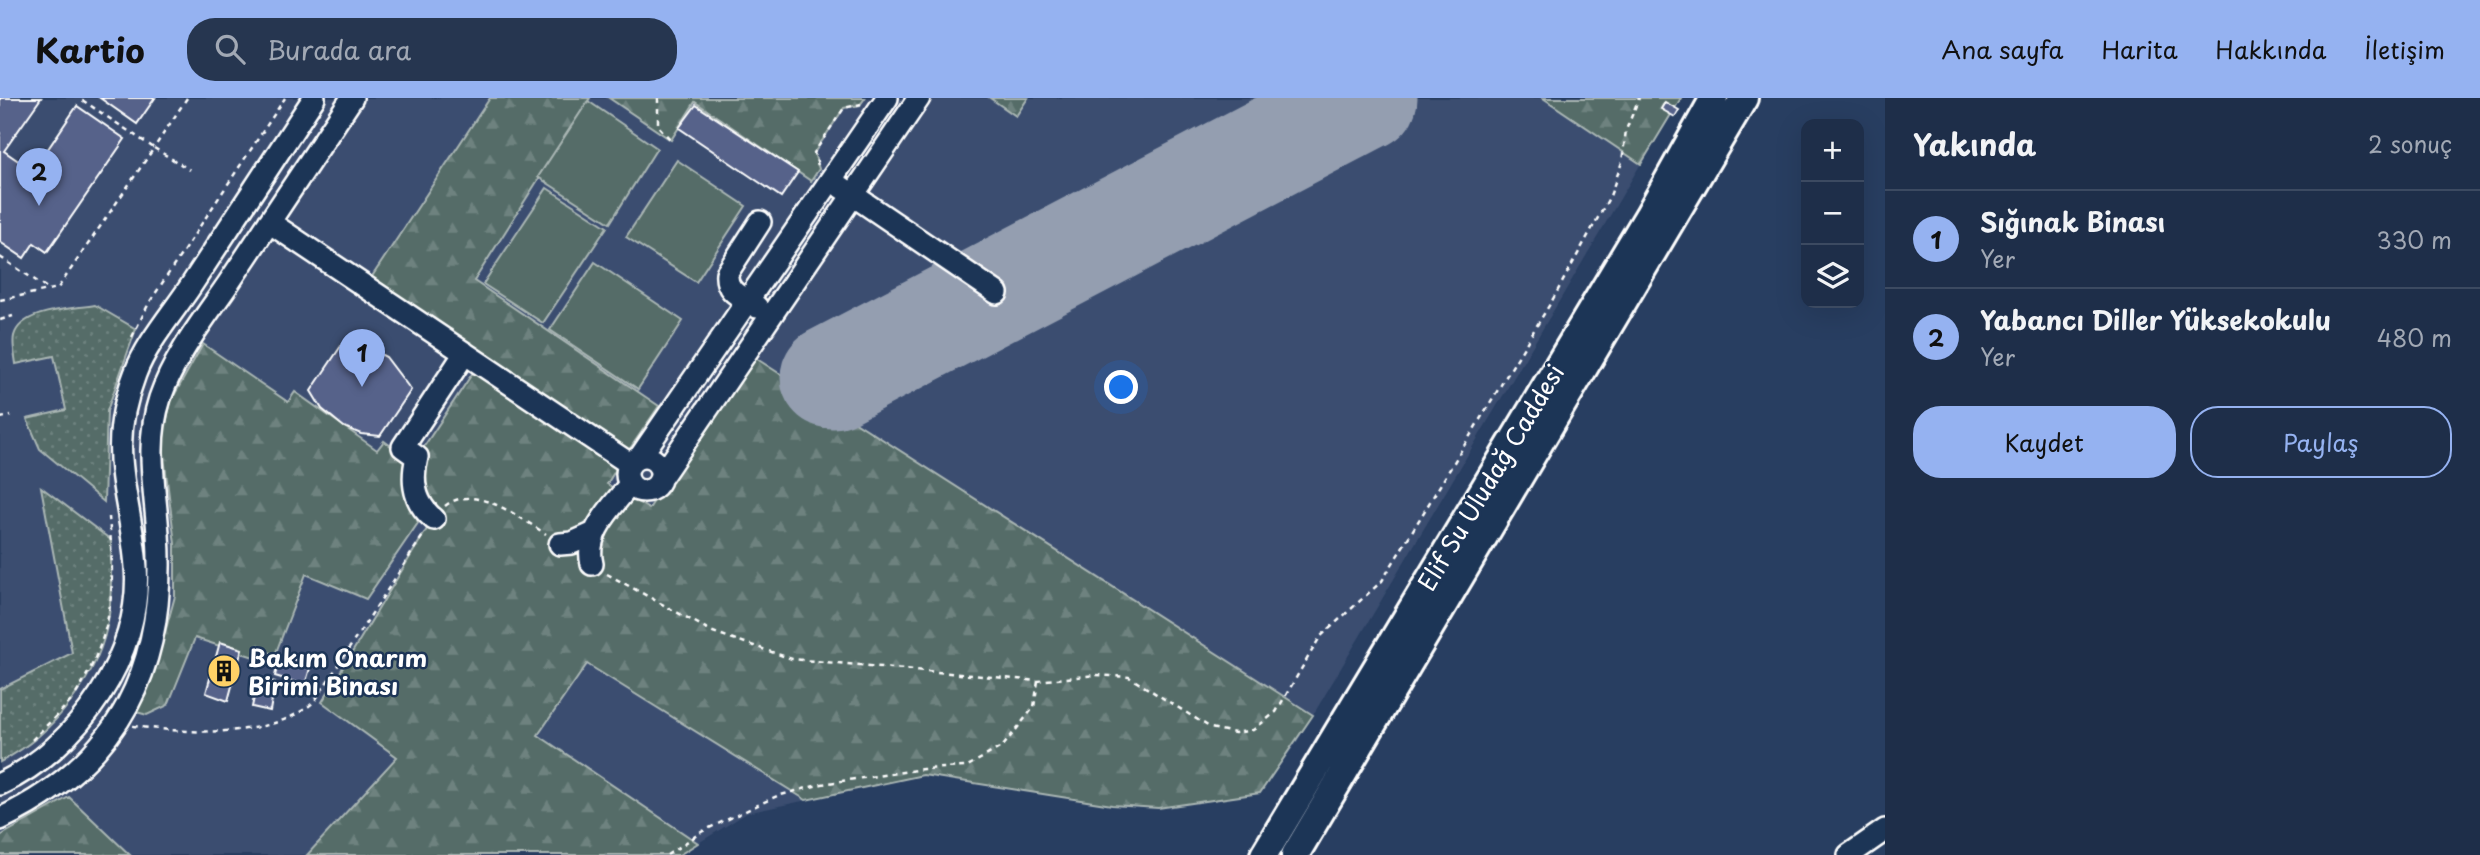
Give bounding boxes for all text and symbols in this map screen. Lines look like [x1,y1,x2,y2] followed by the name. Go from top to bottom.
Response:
[187,18,677,81] search box
[35,24,145,74] text: Kartio
[211,30,249,68] icon: search
[267,30,411,69] text: Burada ara
[1942,31,2063,67] text: Ana sayfa
[2101,31,2178,67] text: Harita
[2216,31,2326,67] text: Hakkında
[2364,31,2445,67] text: İletişim
[1801,119,1864,308] map controls
[1801,119,1864,182] button: +
[1913,121,2036,166] text: Yakında
[2368,126,2452,161] text: 2 sonuç
[16,148,62,206] pin: 2
[1801,182,1864,245] button: −
[1980,202,2165,241] text: Sığınak Binası
[1931,222,1942,257] text: 1
[2376,222,2452,257] text: 330 m
[1980,241,2015,276] text: Yer
[1801,245,1864,308] button: layers
[1980,300,2331,339] text: Yabancı Diller Yüksekokulu
[1928,320,1944,355] text: 2
[2377,320,2452,355] text: 480 m
[339,329,385,387] pin: 1
[1980,339,2015,374] text: Yer
[1408,357,1572,597] street label: Elif Su Uludağ Caddesi
[1104,370,1138,404] your location
[1913,406,2176,478] button: Kaydet
[2190,406,2452,478] button: Paylaş
[248,639,427,703] place label: Bakım Onarım Birimi Binası
[205,652,243,690] building icon: Bakım Onarım Birimi Binası

